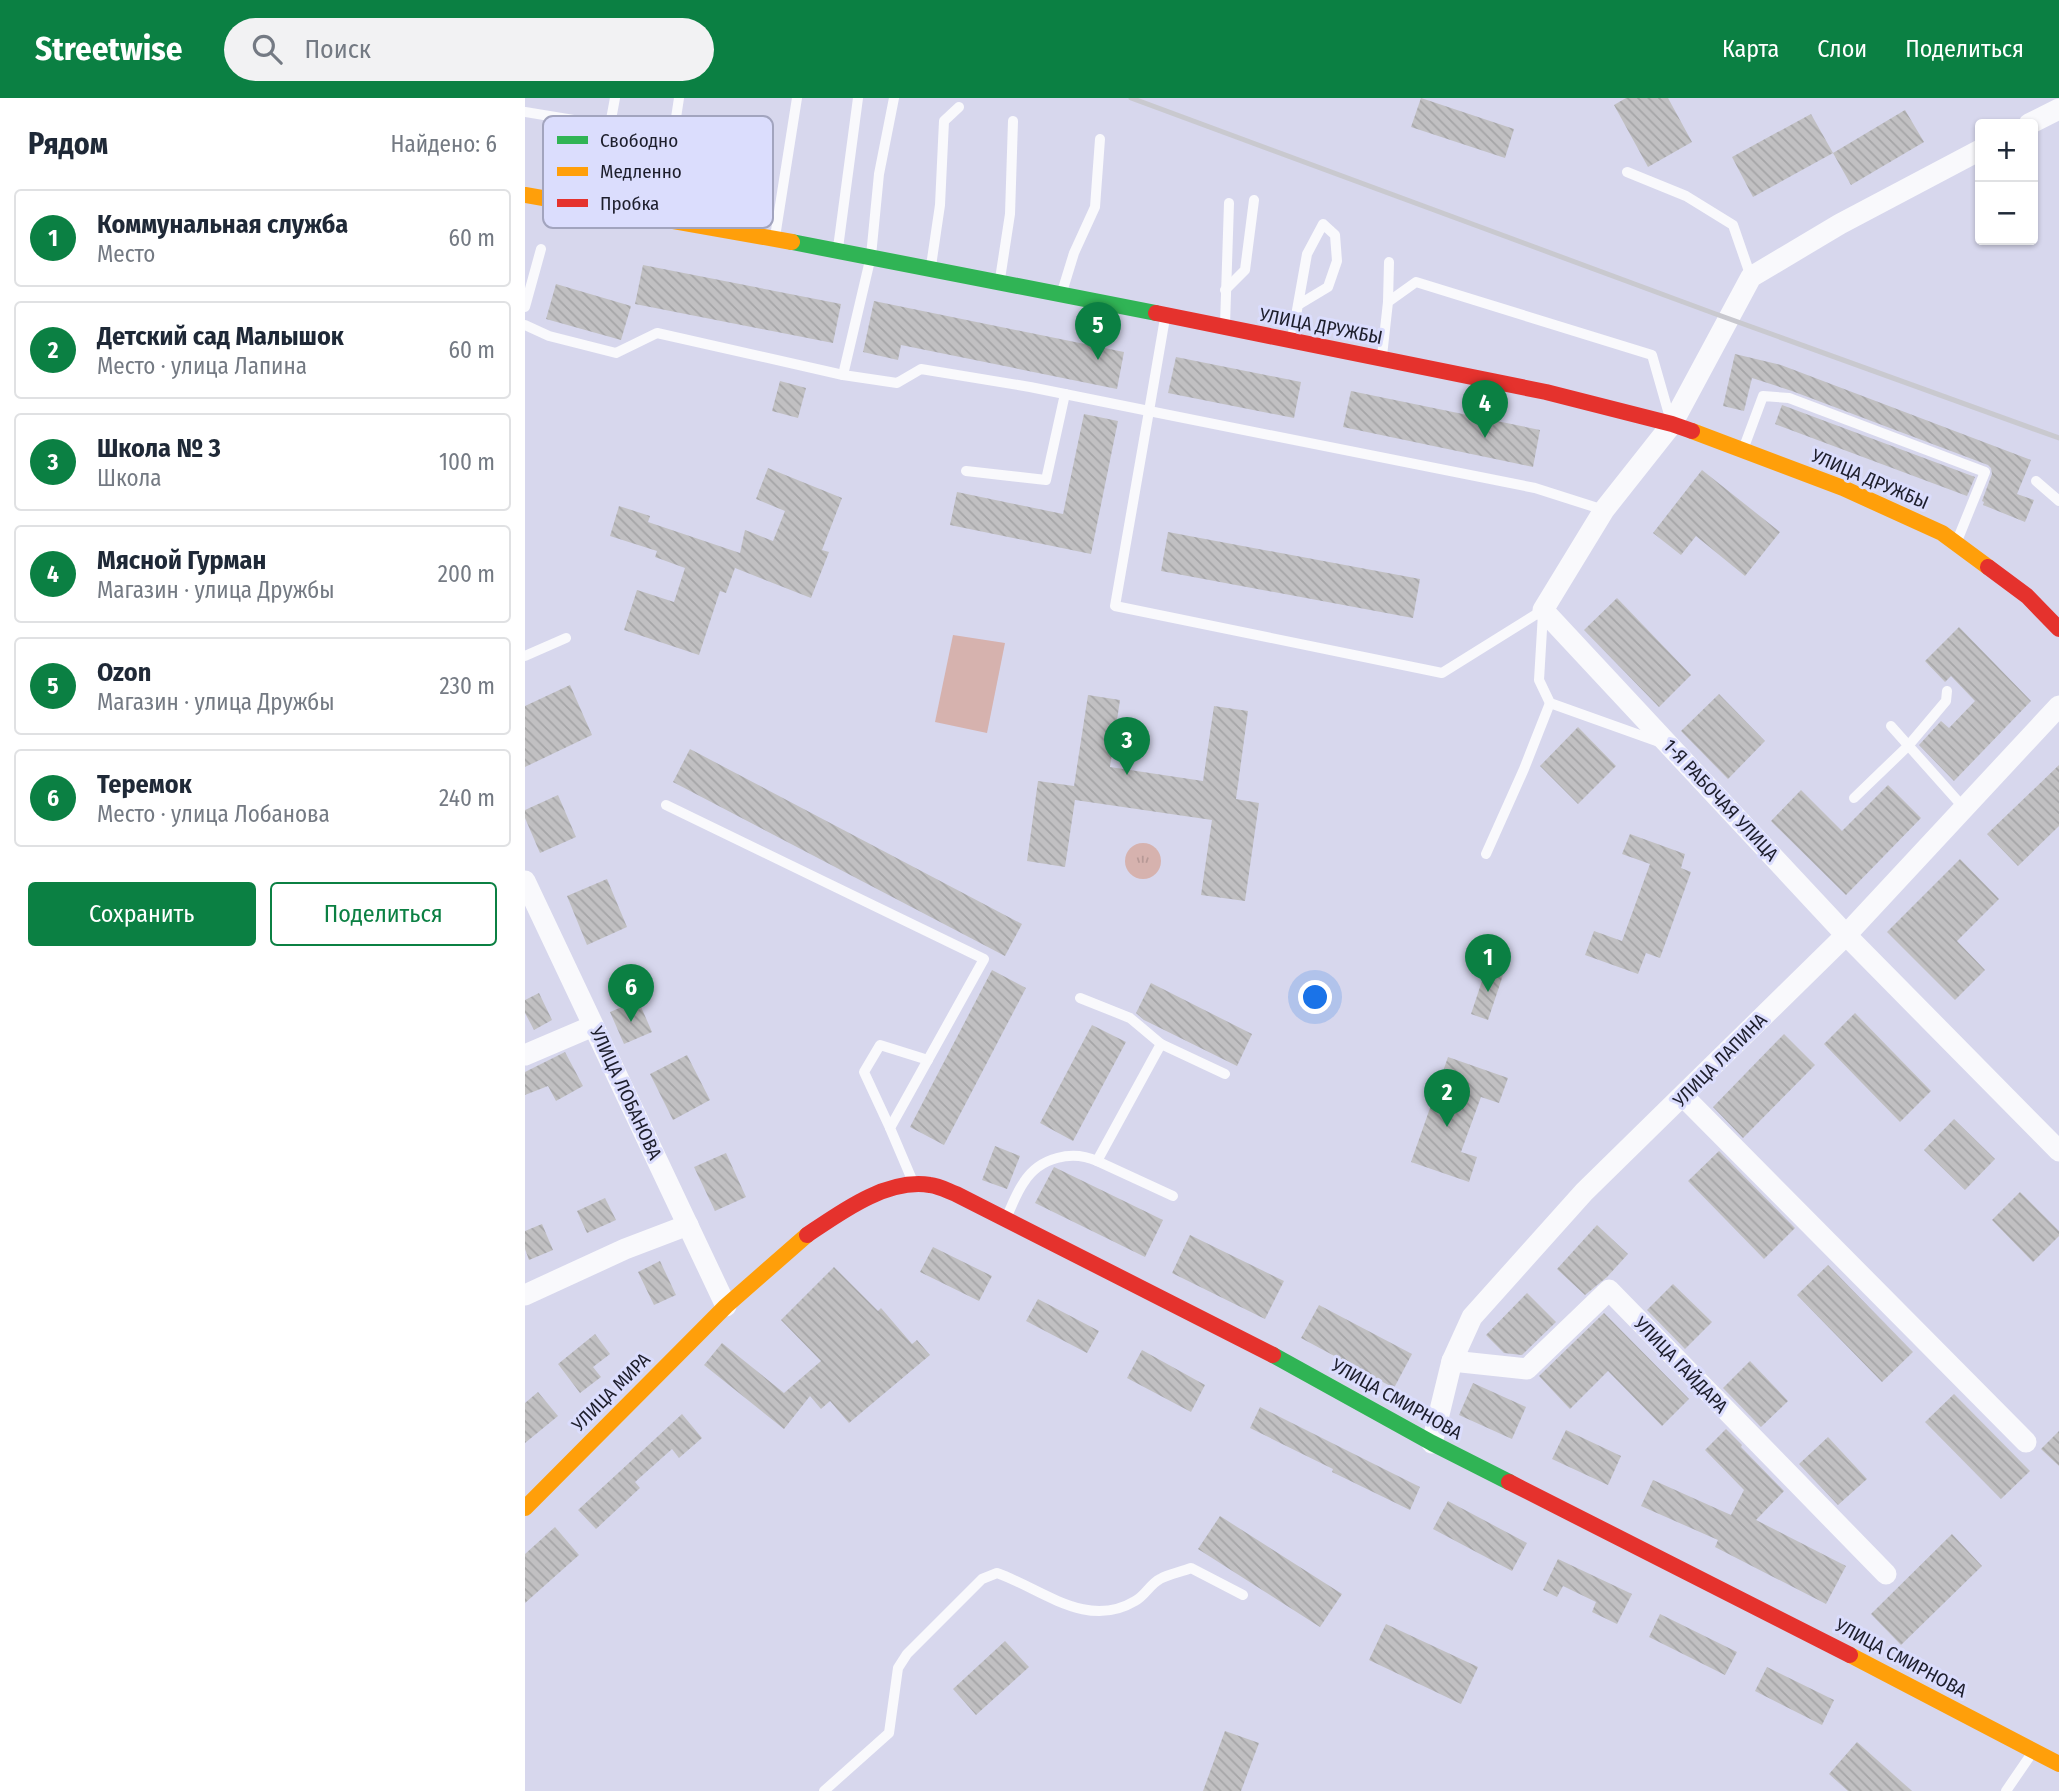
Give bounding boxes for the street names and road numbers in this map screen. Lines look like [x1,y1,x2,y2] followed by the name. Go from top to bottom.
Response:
[1256,303,1385,349] street label: УЛИЦА ДРУЖБЫ
[1807,444,1932,514] street label: УЛИЦА ДРУЖБЫ
[1659,734,1783,866] street label: 1-Я РАБОЧАЯ УЛИЦА
[1668,1008,1772,1112] street label: УЛИЦА ЛАПИНА
[585,1022,667,1163] street label: УЛИЦА ЛОБАНОВА
[1629,1311,1733,1418] street label: УЛИЦА ГАЙДАРА
[566,1348,655,1437] street label: УЛИЦА МИРА
[1327,1353,1466,1444] street label: УЛИЦА СМИРНОВА
[1830,1613,1971,1702] street label: УЛИЦА СМИРНОВА

